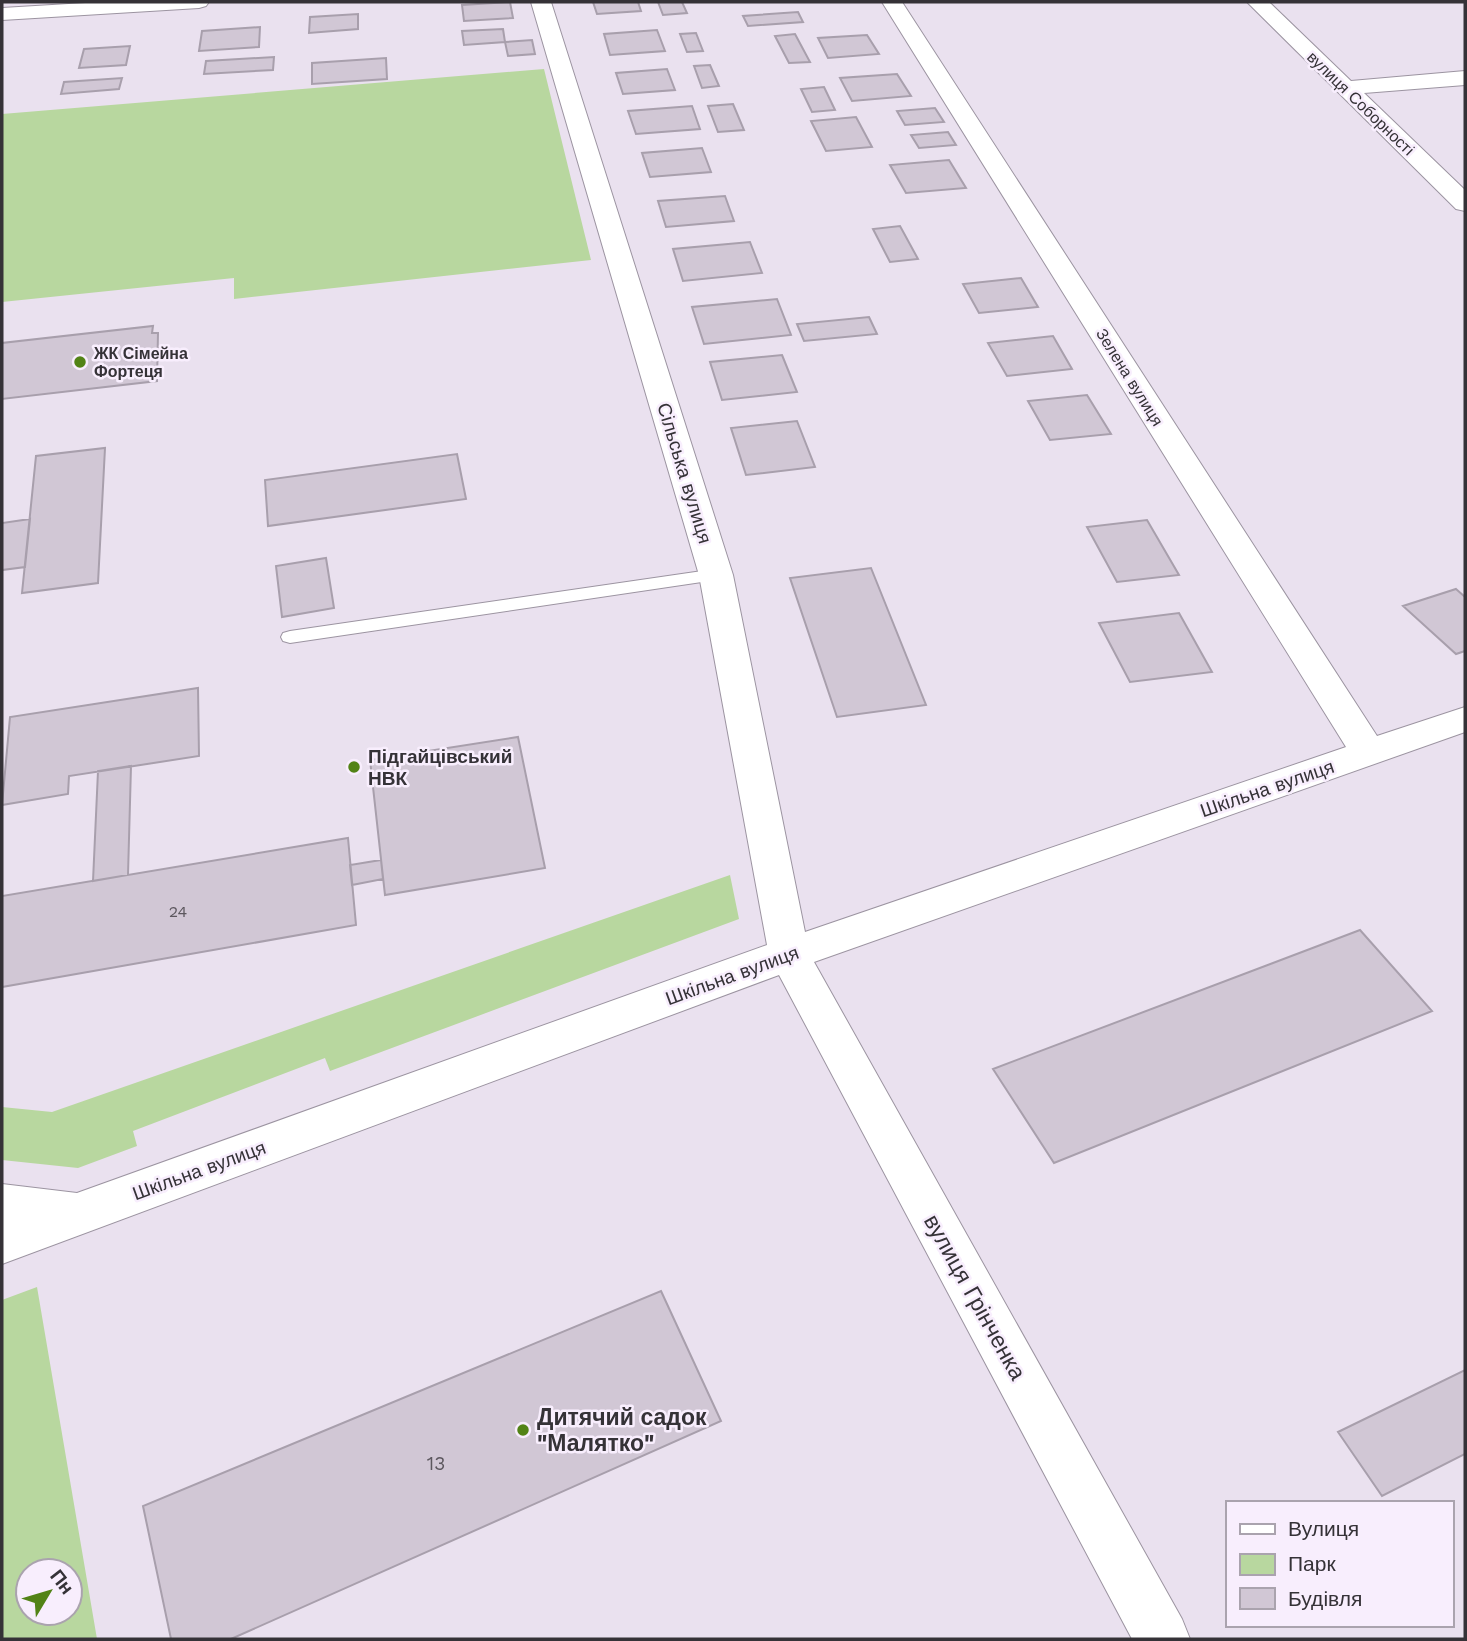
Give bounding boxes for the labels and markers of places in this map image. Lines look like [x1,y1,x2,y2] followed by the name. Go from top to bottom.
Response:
[93,344,188,381] place label: ЖК Сімейна Фортеця
[72,354,88,370] marker: ЖК Сімейна Фортеця
[368,745,512,790] place label: Підгайцівський НВК
[346,759,362,775] marker: Підгайцівський НВК
[537,1404,707,1457] place label: Дитячий садок "Малятко"
[515,1422,531,1438] marker: Дитячий садок "Малятко"

